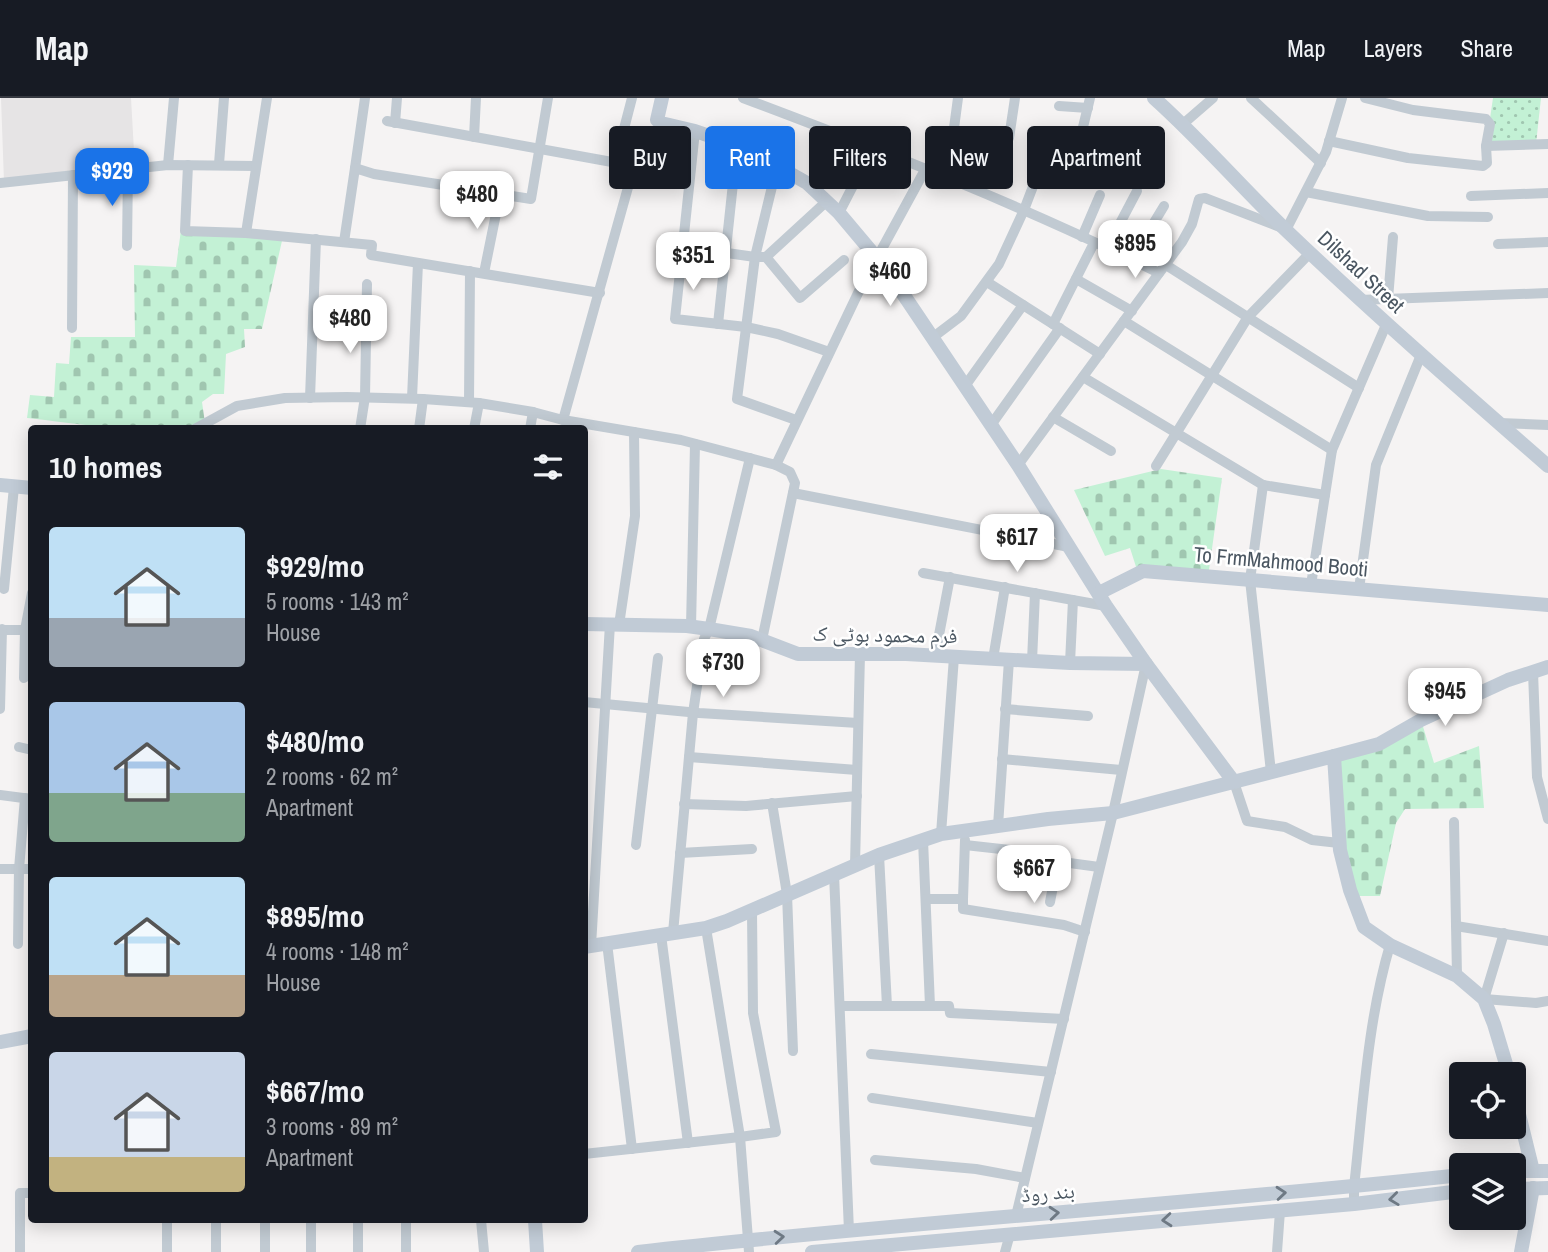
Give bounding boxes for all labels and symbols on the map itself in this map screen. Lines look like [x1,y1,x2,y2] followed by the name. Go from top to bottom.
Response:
[71,148,153,208] pin: $929
[436,172,518,231] pin: $480
[1094,220,1176,280] pin: $895
[1312,224,1411,320] street label: Dilshad Street
[652,232,734,292] pin: $351
[849,248,931,308] pin: $460
[309,296,391,355] pin: $480
[976,514,1058,574] pin: $617
[1193,539,1370,584] street label: To FrmMahmood Booti
[812,619,958,650] street label: فرم محمود بوٹی ک
[682,640,764,699] pin: $730
[1404,668,1486,728] pin: $945
[993,846,1075,905] pin: $667
[1020,1176,1076,1209] street label: بند روڈ
[1276,1186,1287,1201] one-way arrow
[1388,1192,1399,1207] one-way arrow
[1049,1206,1060,1221] one-way arrow
[1161,1212,1172,1227] one-way arrow
[774,1230,785,1245] one-way arrow

